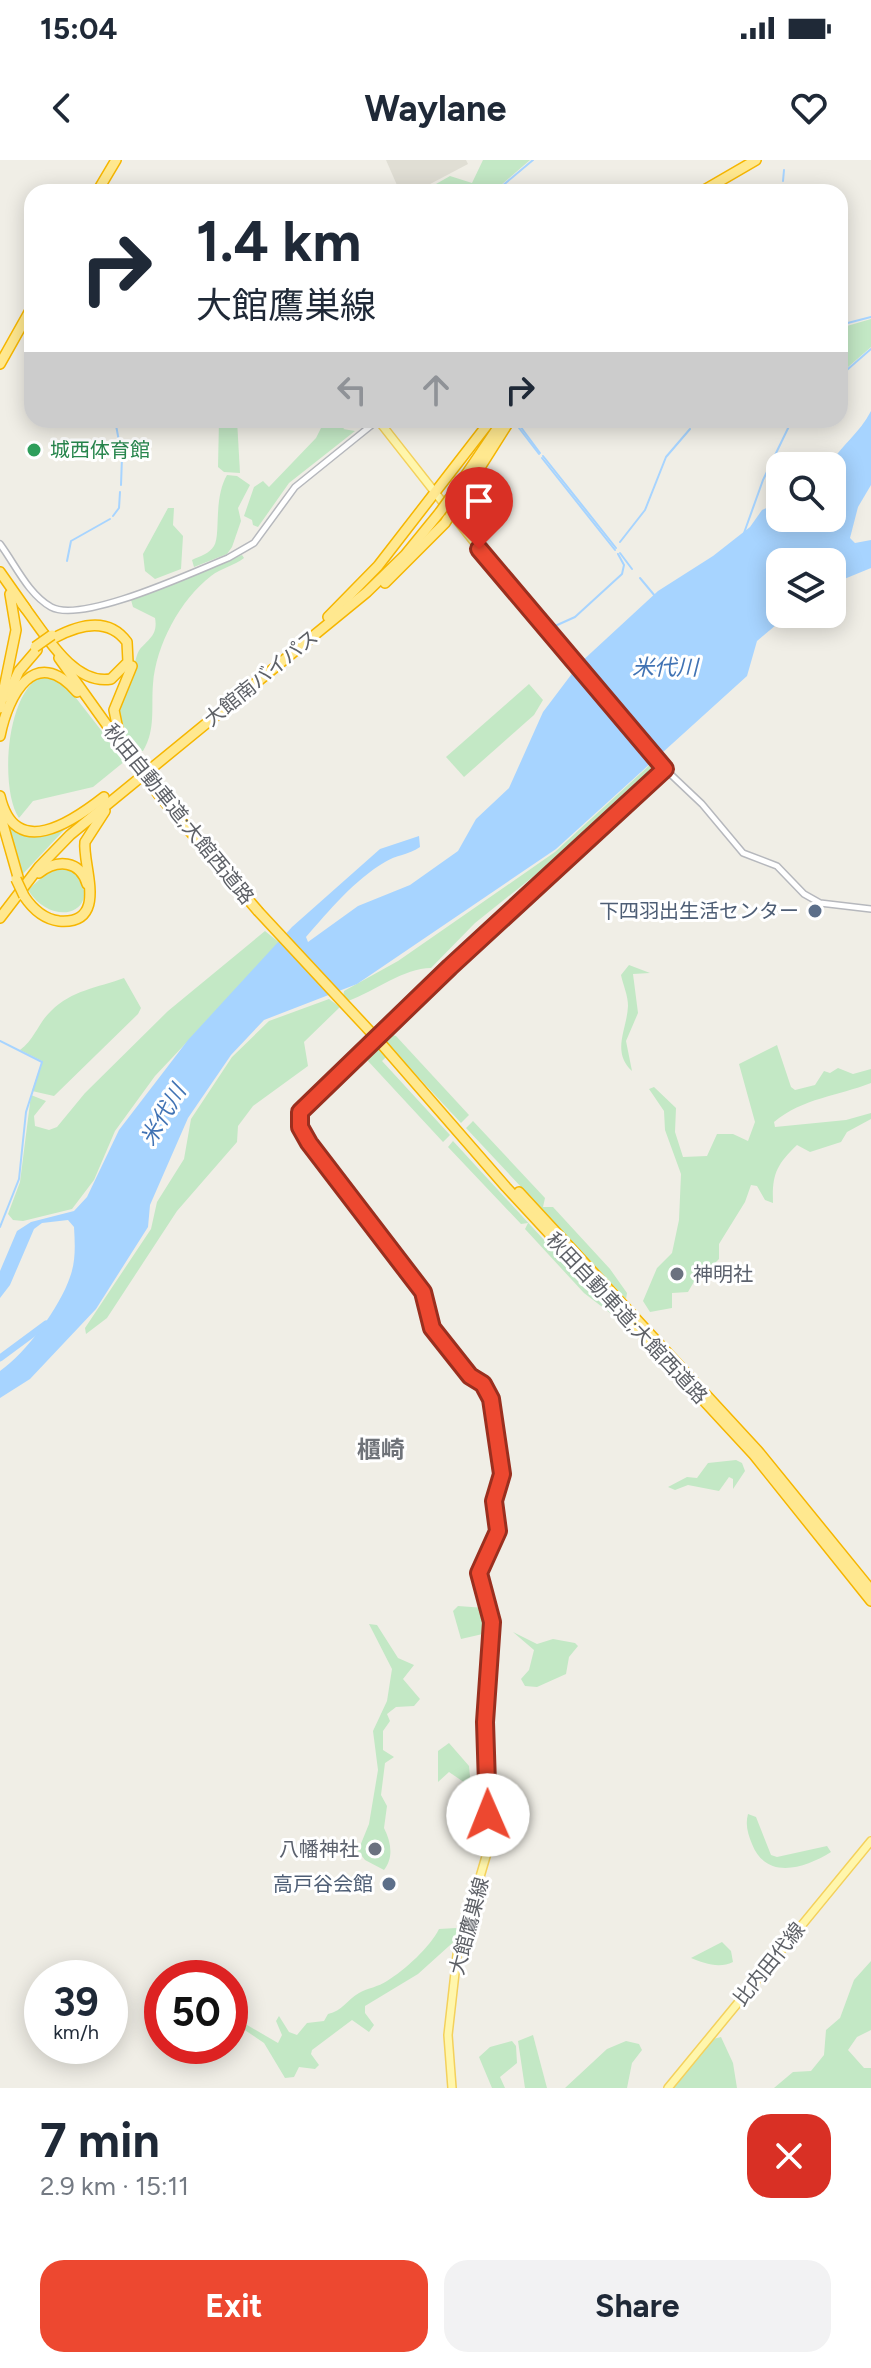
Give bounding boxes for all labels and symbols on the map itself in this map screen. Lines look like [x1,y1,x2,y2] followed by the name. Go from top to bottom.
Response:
[50,438,150,462] place label: 城西体育館
[25,441,43,459] marker: 城西体育館
[445,467,513,549] pin
[199,625,323,731] street label: 大館南バイパス
[632,654,700,681] water label: 米代川
[99,719,259,909] street label: 秋田自動車道;大館西道路
[599,899,799,923] place label: 下四羽出生活センター
[806,902,824,920] marker: 下四羽出生活センター
[134,1078,193,1150] water label: 米代川
[541,1227,713,1409] street label: 秋田自動車道;大館西道路
[693,1262,753,1286] place label: 神明社
[668,1265,686,1283] marker: 神明社
[357,1435,405,1464] district label: 櫃崎
[446,1773,530,1857] position arrow
[279,1837,359,1861] place label: 八幡神社
[366,1840,384,1858] marker: 八幡神社
[273,1872,373,1896] place label: 高戸谷会館
[380,1875,398,1893] marker: 高戸谷会館
[444,1875,494,1977] street label: 大館鷹巣線
[728,1918,810,2010] street label: 比内田代線
[144,1960,248,2064] speed limit sign: 50

